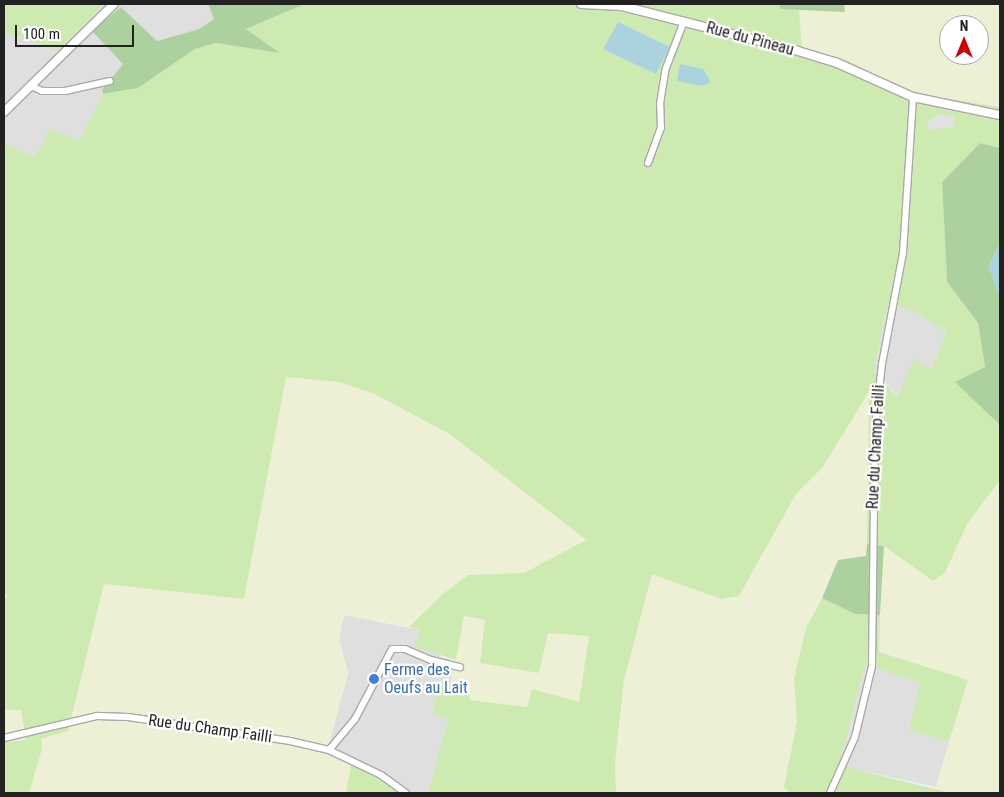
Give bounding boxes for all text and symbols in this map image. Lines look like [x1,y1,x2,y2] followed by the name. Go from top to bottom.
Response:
[18,15,136,47] scale bar
[939,15,989,65] north arrow
[704,18,796,60] street label: Rue du Pineau
[960,18,968,34] text: N
[23,25,60,43] text: 100 m
[863,384,889,510] street label: Rue du Champ Failli
[384,660,468,698] place label: Ferme des Oeufs au Lait
[368,673,380,685] marker: Ferme des Oeufs au Lait
[147,711,273,747] street label: Rue du Champ Failli

